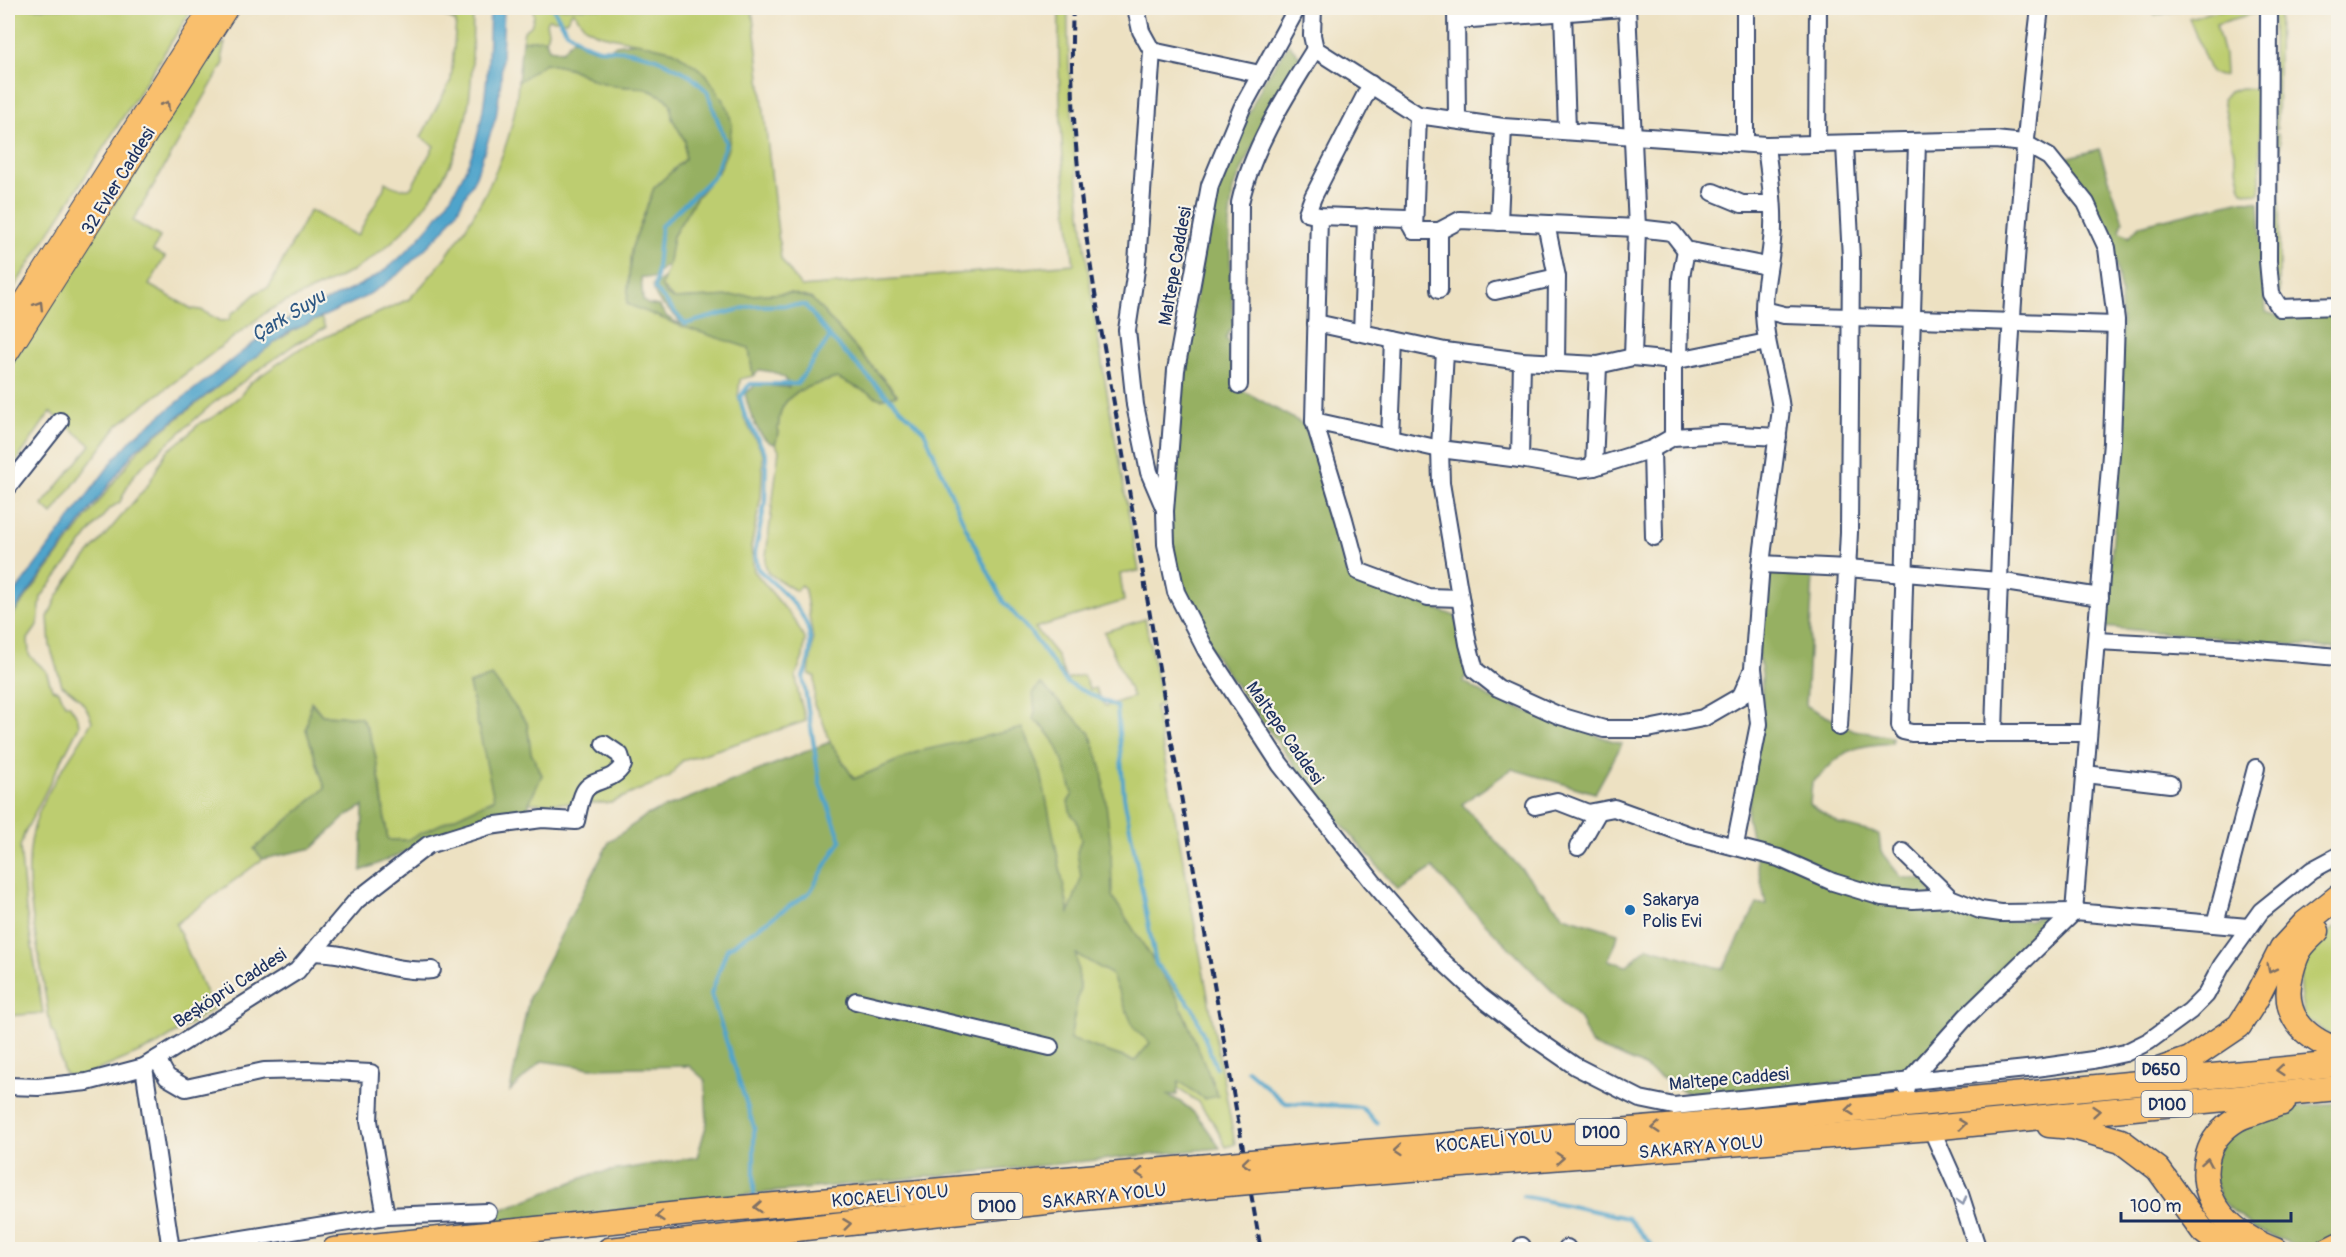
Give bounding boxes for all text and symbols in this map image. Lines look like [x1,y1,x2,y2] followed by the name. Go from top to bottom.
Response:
[159,101,170,112] one-way arrow
[76,123,161,239] street label: 32 Evler Caddesi
[1154,205,1197,327] street label: Maltepe Caddesi
[247,283,331,347] water label: Çark Suyu
[32,301,43,312] one-way arrow
[1241,677,1329,789] street label: Maltepe Caddesi
[1642,889,1702,933] place label: Sakarya Polis Evi
[1623,903,1637,917] marker: Sakarya Polis Evi
[169,943,291,1033] street label: Beşköprü Caddesi
[2267,963,2279,974] one-way arrow
[2136,1056,2186,1082] road number: D650
[1668,1063,1790,1096] street label: Maltepe Caddesi
[2276,1063,2285,1076] one-way arrow
[2142,1091,2192,1117] road number: D100
[1845,1103,1855,1116] one-way arrow
[2092,1105,2101,1118] one-way arrow
[1576,1119,1626,1145] road number: D100
[1958,1119,1967,1131] one-way arrow
[1651,1121,1660,1134] one-way arrow
[1435,1125,1554,1158] street label: KOCAELİ YOLU
[1638,1131,1764,1164] street label: SAKARYA YOLU
[1394,1142,1403,1155] one-way arrow
[1556,1152,1565,1165] one-way arrow
[1241,1156,1250,1168] one-way arrow
[2200,1158,2213,1168] one-way arrow
[1135,1166,1144,1179] one-way arrow
[1041,1179,1167,1214] street label: SAKARYA YOLU
[831,1180,950,1213] street label: KOCAELİ YOLU
[2121,1185,2290,1223] scale bar
[972,1193,1022,1219] road number: D100
[1955,1195,1968,1206] one-way arrow
[2130,1195,2182,1218] text: 100 m
[753,1201,762,1214] one-way arrow
[655,1209,664,1222] one-way arrow
[843,1218,852,1231] one-way arrow

